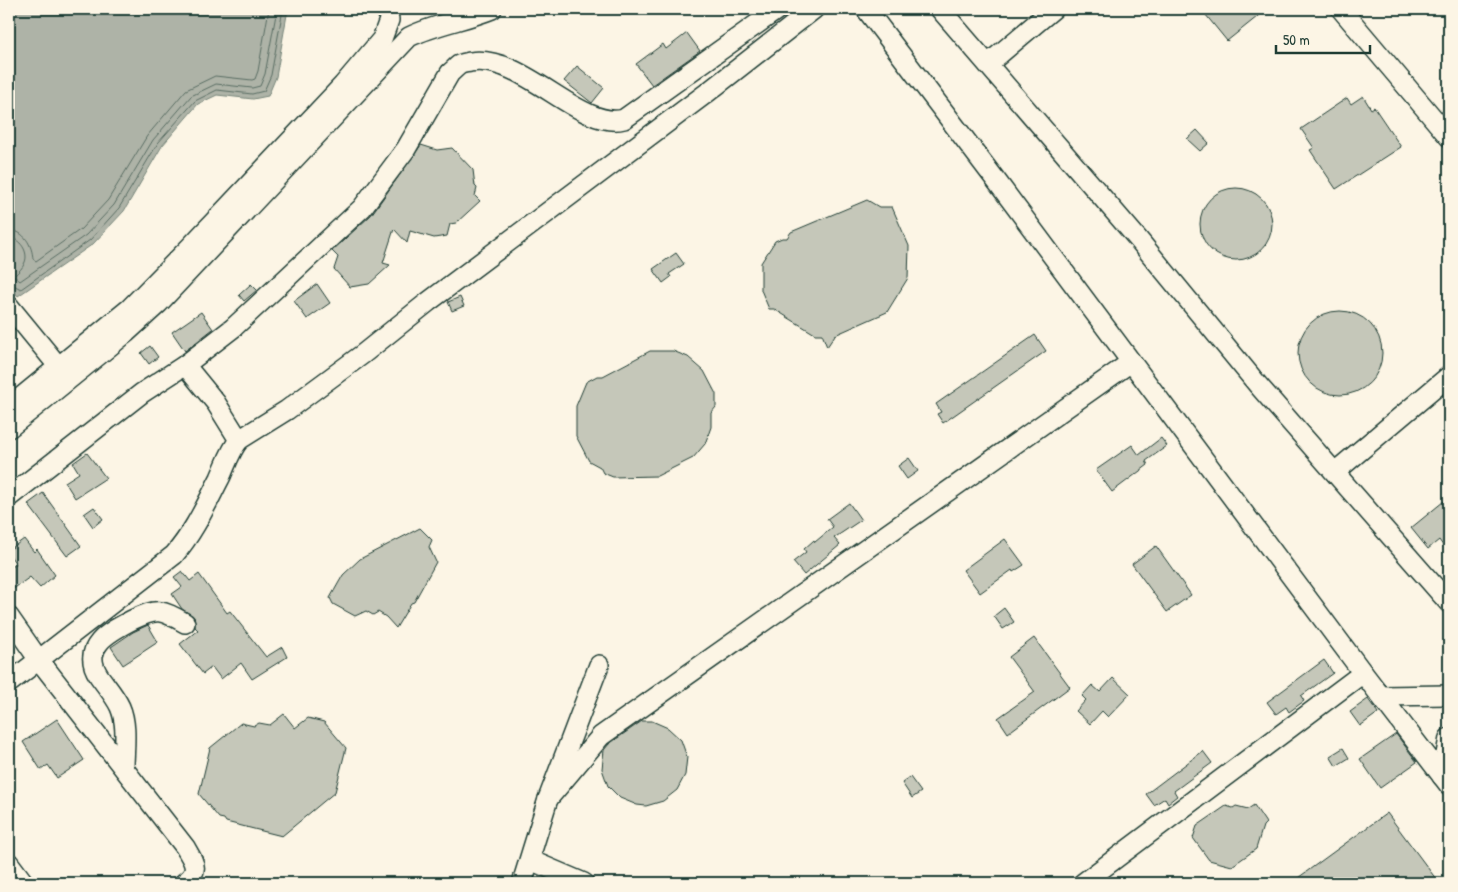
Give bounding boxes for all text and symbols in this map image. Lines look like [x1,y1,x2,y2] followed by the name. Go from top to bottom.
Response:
[1276,22,1369,54] scale bar
[1283,29,1310,50] text: 50 m

